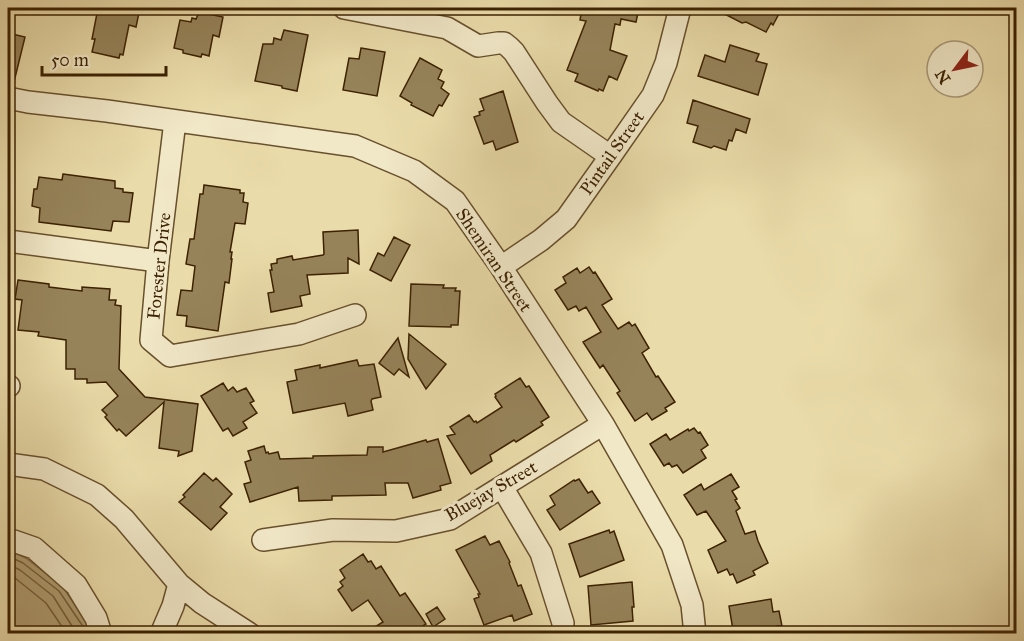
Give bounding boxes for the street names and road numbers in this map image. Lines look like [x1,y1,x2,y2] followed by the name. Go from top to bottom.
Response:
[575,106,649,199] street label: Pintail Street
[451,204,537,317] street label: Shemiran Street
[142,211,176,321] street label: Forester Drive
[441,456,541,526] street label: Bluejay Street

